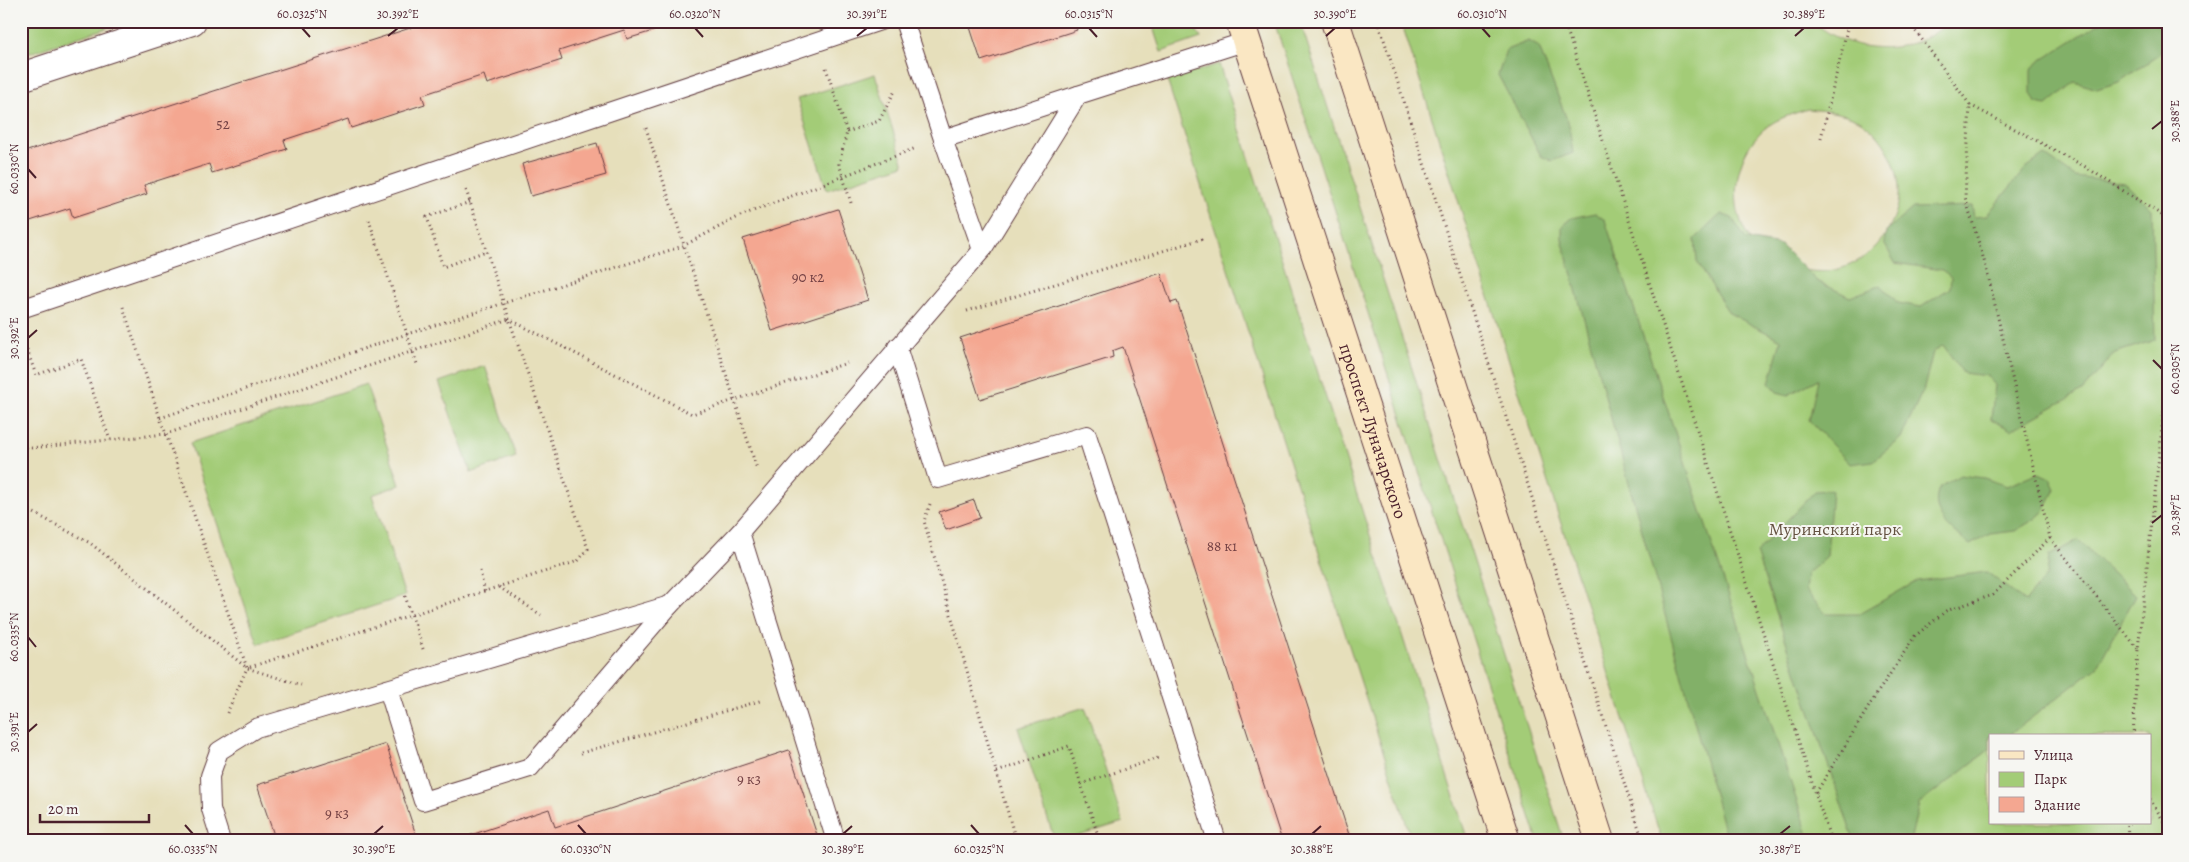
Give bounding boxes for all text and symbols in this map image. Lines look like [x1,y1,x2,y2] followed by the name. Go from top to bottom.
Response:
[277,6,327,22] text: 60.0325°N
[377,6,419,22] text: 30.392°E
[669,6,721,22] text: 60.0320°N
[847,6,887,22] text: 30.391°E
[1065,6,1114,22] text: 60.0315°N
[1314,6,1356,22] text: 30.390°E
[1457,6,1507,22] text: 60.0310°N
[1783,6,1825,22] text: 30.389°E
[2167,100,2183,142] text: 30.388°E
[216,114,230,134] house number: 52
[6,143,22,194] text: 60.0330°N
[792,267,824,287] house number: 90 к2
[6,317,22,359] text: 30.392°E
[1333,340,1413,522] street label: проспект Луначарского
[2167,343,2183,394] text: 60.0305°N
[2167,494,2183,536] text: 30.387°E
[1769,517,1901,541] park label: Муринский парк
[1207,536,1237,556] house number: 88 к1
[6,612,22,662] text: 60.0335°N
[6,712,22,752] text: 30.391°E
[1989,734,2152,824] legend
[2034,745,2073,765] text: Улица
[737,769,761,789] house number: 9 к3
[2034,769,2067,789] text: Парк
[40,792,149,824] scale bar
[2034,795,2081,815] text: Здание
[48,799,79,819] text: 20 m
[325,803,349,823] house number: 9 к3
[168,841,218,857] text: 60.0335°N
[353,841,395,857] text: 30.390°E
[561,841,612,857] text: 60.0330°N
[822,841,864,857] text: 30.389°E
[954,841,1004,857] text: 60.0325°N
[1291,841,1333,857] text: 30.388°E
[1759,841,1801,857] text: 30.387°E

